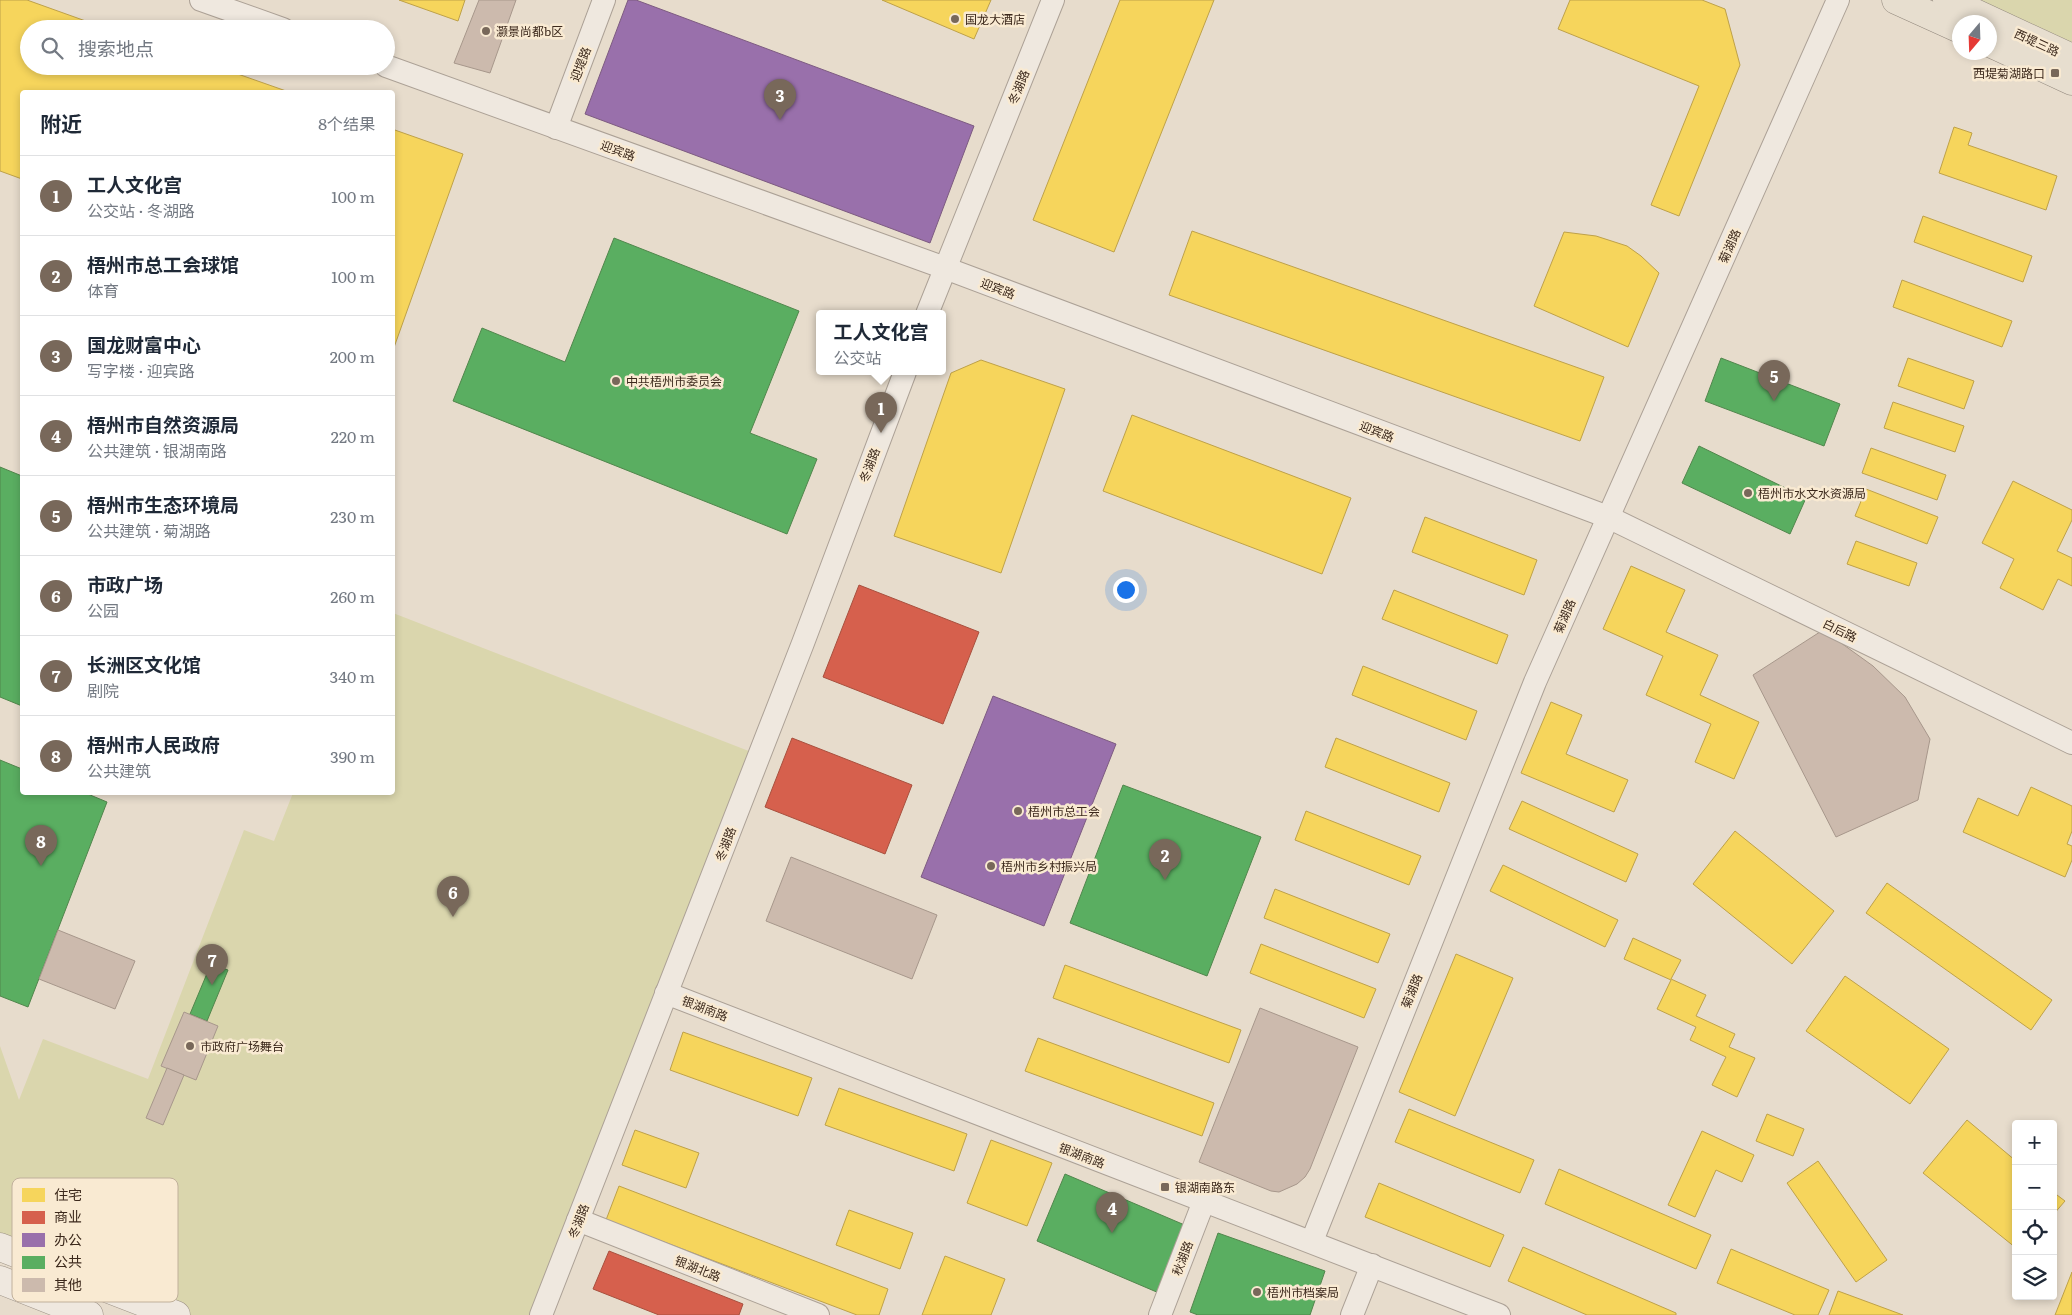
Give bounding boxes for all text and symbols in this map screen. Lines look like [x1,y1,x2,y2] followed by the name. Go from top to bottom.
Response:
[965,10,1025,28] place label: 国龙大酒店
[949,13,961,25] marker: 国龙大酒店
[1952,15,1997,60] north arrow
[20,20,395,75] search box
[496,22,563,40] place label: 灏景尚都b区
[2011,24,2063,60] street label: 西堤三路
[480,25,492,37] marker: 灏景尚都b区
[38,34,66,62] icon: search
[78,34,154,62] text: 搜索地点
[565,44,595,84] street label: 迎堤路
[1973,64,2045,82] place label: 西堤菊湖路口
[1003,67,1033,107] street label: 冬湖路
[2049,67,2061,79] marker: 西堤菊湖路口
[764,79,796,120] pin: 3
[40,107,82,138] text: 附近
[318,111,375,135] text: 8个结果
[598,135,638,165] street label: 迎宾路
[87,170,182,198] text: 工人文化宫
[53,184,59,208] text: 1
[331,184,375,208] text: 100 m
[87,198,195,222] text: 公交站 · 冬湖路
[1713,226,1745,266] street label: 菊湖路
[87,250,239,278] text: 梧州市总工会球馆
[52,264,60,288] text: 2
[331,264,375,288] text: 100 m
[978,273,1018,303] street label: 迎宾路
[87,278,119,302] text: 体育
[816,310,946,375] popup
[833,317,929,345] text: 工人文化宫
[87,330,201,358] text: 国龙财富中心
[52,344,60,368] text: 3
[330,344,375,368] text: 200 m
[833,345,882,369] text: 公交站
[87,358,195,382] text: 写字楼 · 迎宾路
[1758,360,1790,401] pin: 5
[626,372,722,390] place label: 中共梧州市委员会
[610,375,622,387] marker: 中共梧州市委员会
[865,392,897,433] pin: 1
[87,410,239,438] text: 梧州市自然资源局
[1357,416,1397,446] street label: 迎宾路
[51,424,61,448] text: 4
[331,424,375,448] text: 220 m
[87,438,227,462] text: 公共建筑 · 银湖南路
[854,445,884,485] street label: 冬湖路
[1758,484,1866,502] place label: 梧州市水文水资源局
[1742,487,1754,499] marker: 梧州市水文水资源局
[87,490,239,518] text: 梧州市生态环境局
[52,504,60,528] text: 5
[330,504,375,528] text: 230 m
[87,518,211,542] text: 公共建筑 · 菊湖路
[87,570,163,598] text: 市政广场
[1113,577,1139,603] your location
[51,584,61,608] text: 6
[330,584,375,608] text: 260 m
[1549,596,1579,636] street label: 菊湖路
[87,598,119,622] text: 公园
[1820,614,1860,646] street label: 白后路
[87,650,201,678] text: 长洲区文化馆
[52,664,60,688] text: 7
[330,664,375,688] text: 340 m
[87,678,119,702] text: 剧院
[87,730,220,758] text: 梧州市人民政府
[51,744,61,768] text: 8
[330,744,375,768] text: 390 m
[87,758,151,782] text: 公共建筑
[1028,802,1100,820] place label: 梧州市总工会
[1012,805,1024,817] marker: 梧州市总工会
[710,824,740,864] street label: 冬湖路
[25,825,57,866] pin: 8
[1149,839,1181,880] pin: 2
[1001,857,1097,875] place label: 梧州市乡村振兴局
[985,860,997,872] marker: 梧州市乡村振兴局
[437,876,469,917] pin: 6
[196,944,228,985] pin: 7
[1396,971,1426,1011] street label: 菊湖路
[679,991,731,1025] street label: 银湖南路
[200,1037,284,1055] place label: 市政府广场舞台
[184,1040,196,1052] marker: 市政府广场舞台
[2012,1120,2057,1300] map controls
[2012,1120,2057,1165] button: +
[1056,1138,1108,1172] street label: 银湖南路
[2012,1165,2057,1210] button: −
[12,1178,178,1302] legend
[1175,1178,1235,1196] place label: 银湖南路东
[1159,1181,1171,1193] marker: 银湖南路东
[54,1184,82,1204] text: 住宅
[1096,1192,1128,1233] pin: 4
[563,1201,593,1241] street label: 冬湖路
[54,1206,82,1226] text: 商业
[2012,1210,2057,1255] button: locate
[54,1229,82,1249] text: 办公
[1167,1238,1197,1278] street label: 秋湖路
[54,1251,82,1271] text: 公共
[672,1251,724,1285] street label: 银湖北路
[2012,1255,2057,1300] button: layers
[54,1274,82,1294] text: 其他
[1267,1283,1339,1301] place label: 梧州市档案局
[1251,1286,1263,1298] marker: 梧州市档案局

